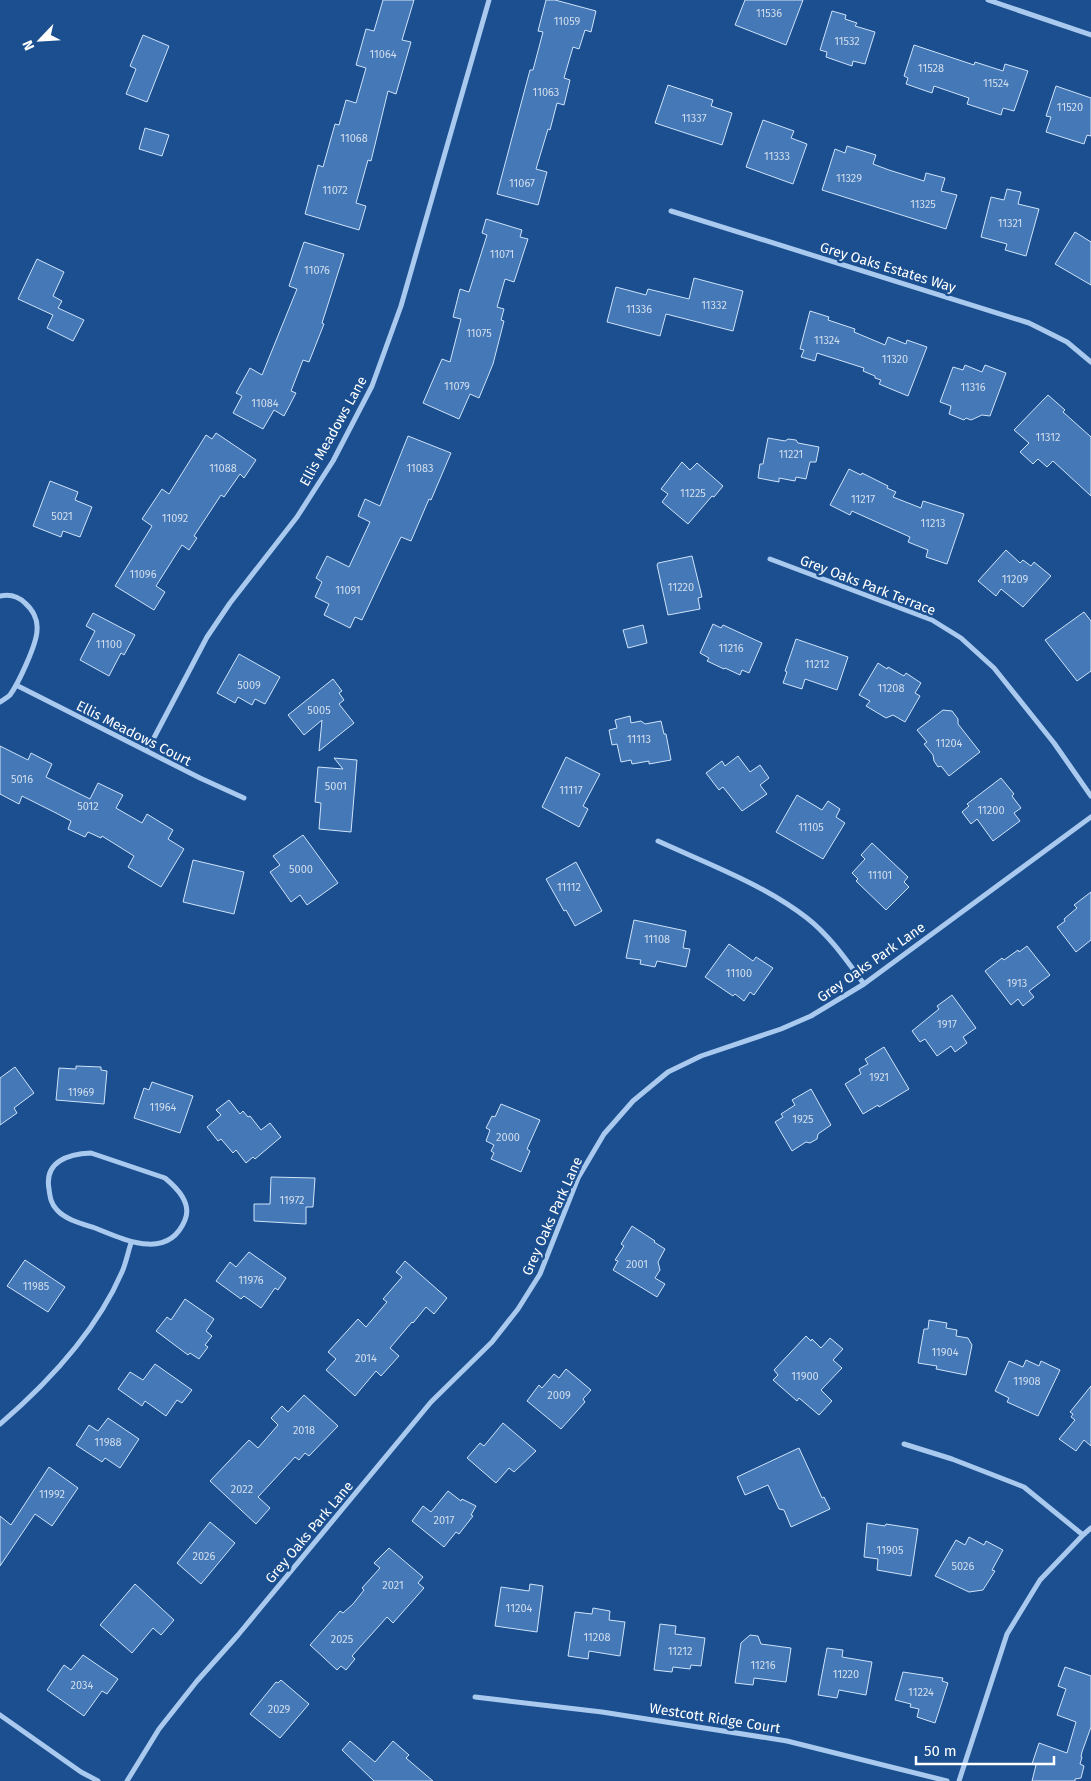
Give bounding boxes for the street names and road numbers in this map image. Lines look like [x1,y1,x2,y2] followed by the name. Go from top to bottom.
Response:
[818,239,958,296] street label: Grey Oaks Estates Way
[296,373,371,489] street label: Ellis Meadows Lane
[798,552,938,619] street label: Grey Oaks Park Terrace
[73,697,195,770] street label: Ellis Meadows Court
[814,919,929,1006] street label: Grey Oaks Park Lane
[519,1154,586,1278] street label: Grey Oaks Park Lane
[262,1478,357,1587] street label: Grey Oaks Park Lane
[648,1700,783,1737] street label: Westcott Ridge Court

